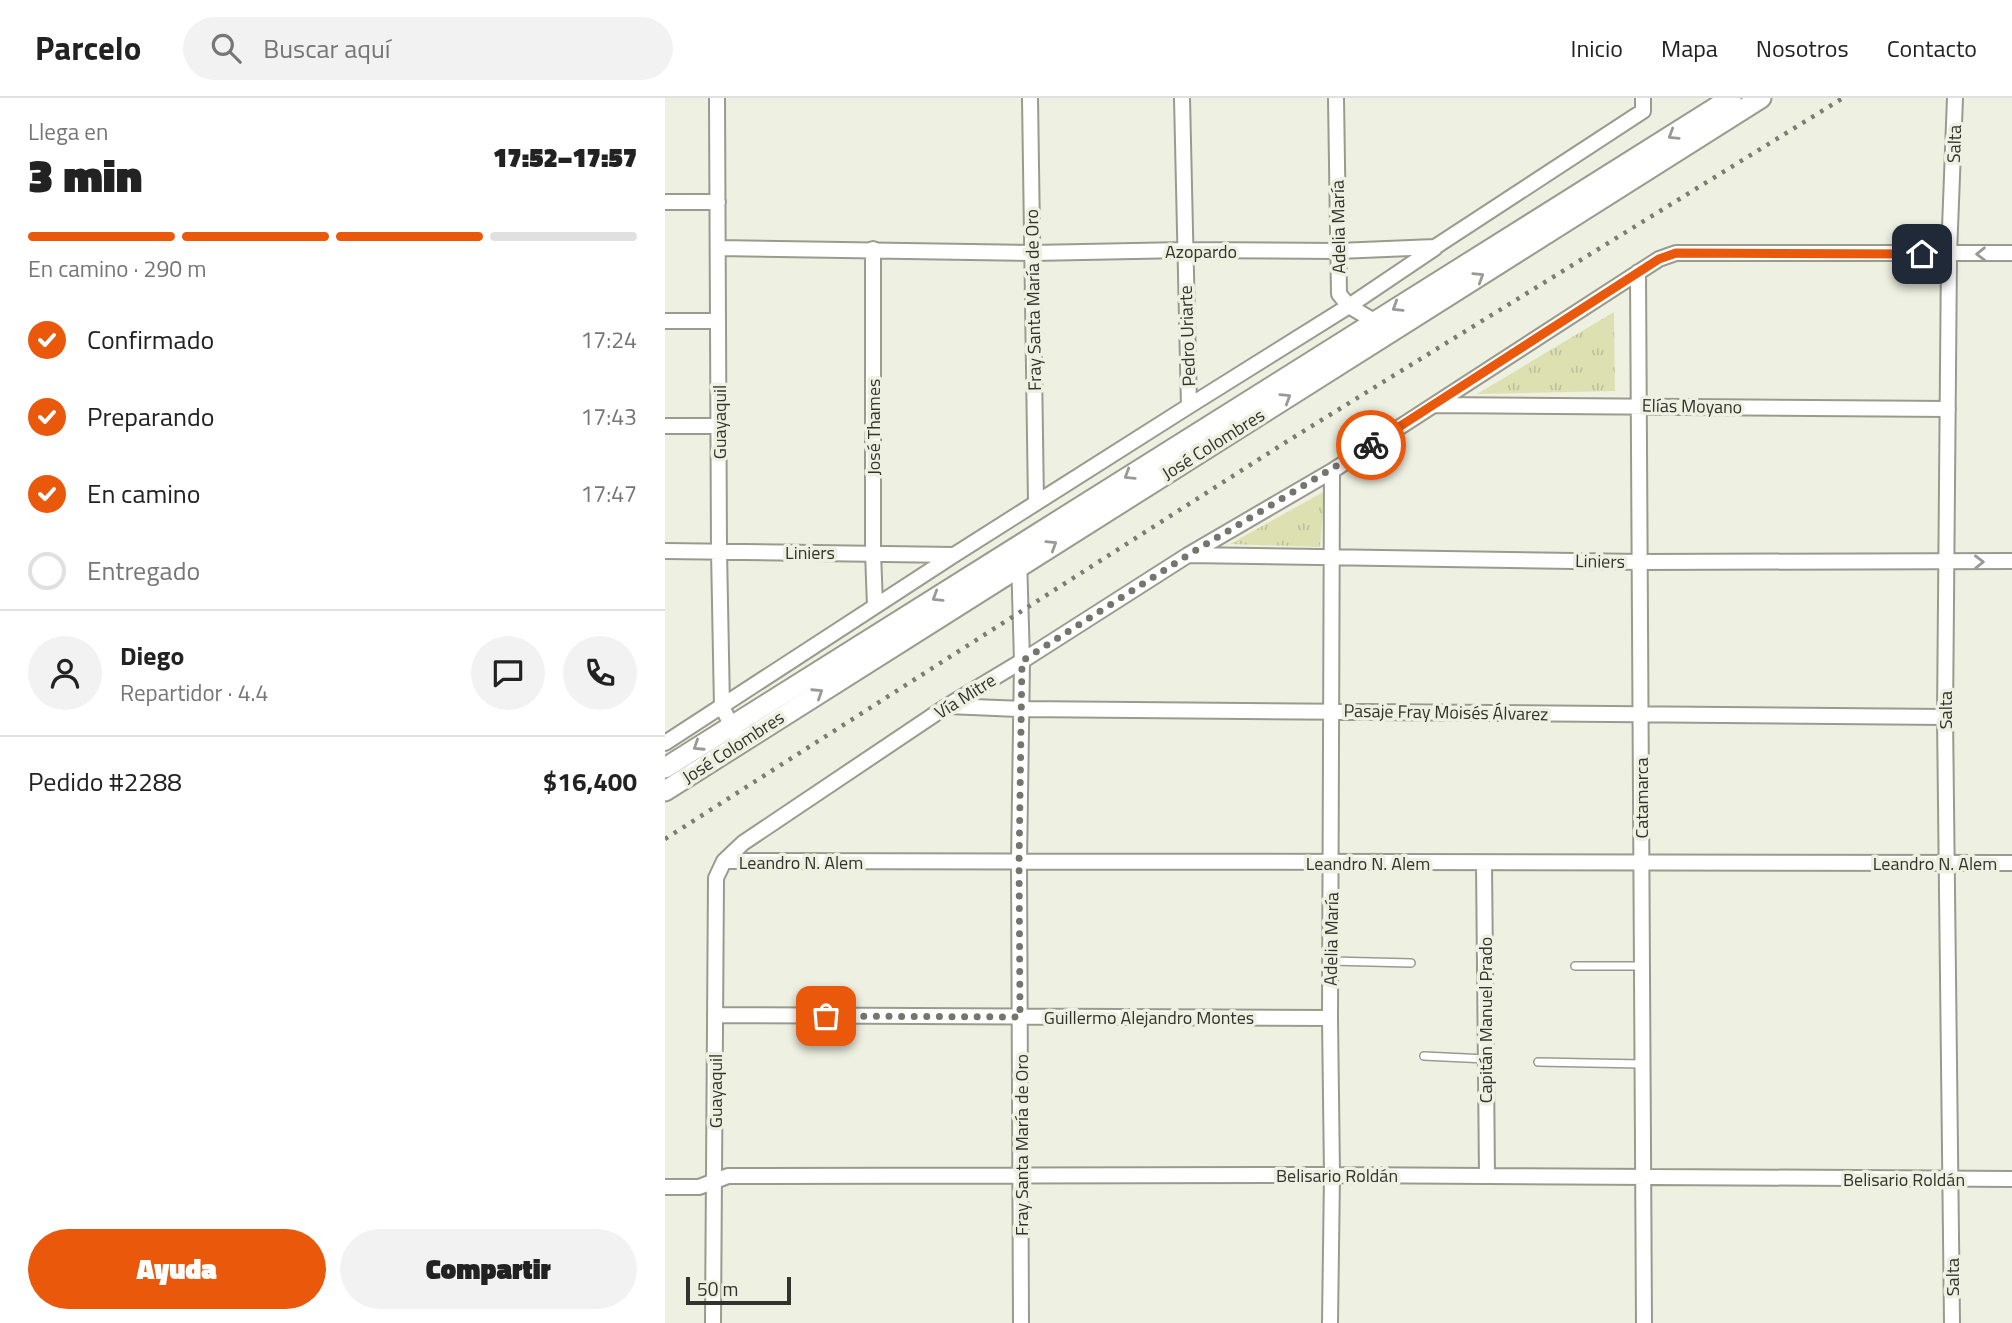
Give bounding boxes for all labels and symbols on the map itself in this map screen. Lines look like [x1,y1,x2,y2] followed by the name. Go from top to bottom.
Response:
[1940,124,1968,164] street label: Salta
[1668,126,1681,139] one-way arrow
[1324,180,1352,274] street label: Adelia María
[1018,209,1048,391] street label: Fray Santa María de Oro
[1892,224,1952,284] pin
[1165,238,1237,265] street label: Azopardo
[1975,246,1986,261] one-way arrow
[1471,272,1484,285] one-way arrow
[1172,285,1202,387] street label: Pedro Uriarte
[1392,298,1405,311] one-way arrow
[860,379,887,475] street label: José Thames
[706,385,733,459] street label: Guayaquil
[1642,392,1742,420] street label: Elías Moyano
[1279,393,1292,406] one-way arrow
[1156,402,1270,486] street label: José Colombres
[1336,410,1406,480] courier
[1124,467,1137,480] one-way arrow
[785,539,835,566] street label: Liniers
[1045,541,1058,554] one-way arrow
[1575,547,1625,575] street label: Liniers
[1974,554,1985,570] one-way arrow
[931,588,944,601] one-way arrow
[929,667,1001,725] street label: Vía Mitre
[811,688,824,701] one-way arrow
[1932,691,1959,729] street label: Salta
[1343,697,1549,727] street label: Pasaje Fray Moisés Álvarez
[677,704,789,790] street label: José Colombres
[693,738,706,751] one-way arrow
[1628,757,1655,839] street label: Catamarca
[739,849,863,876] street label: Leandro N. Alem
[1306,850,1430,877] street label: Leandro N. Alem
[1873,850,1997,877] street label: Leandro N. Alem
[1317,892,1345,986] street label: Adelia María
[1472,937,1499,1103] street label: Capitán Manuel Prado
[796,986,856,1046] pin
[1044,1004,1254,1031] street label: Guillermo Alejandro Montes
[702,1054,729,1128] street label: Guayaquil
[1008,1054,1035,1236] street label: Fray Santa María de Oro
[1276,1162,1398,1189] street label: Belisario Roldán
[1843,1166,1965,1193] street label: Belisario Roldán
[1939,1258,1966,1296] street label: Salta
[686,1274,791,1306] scale bar

